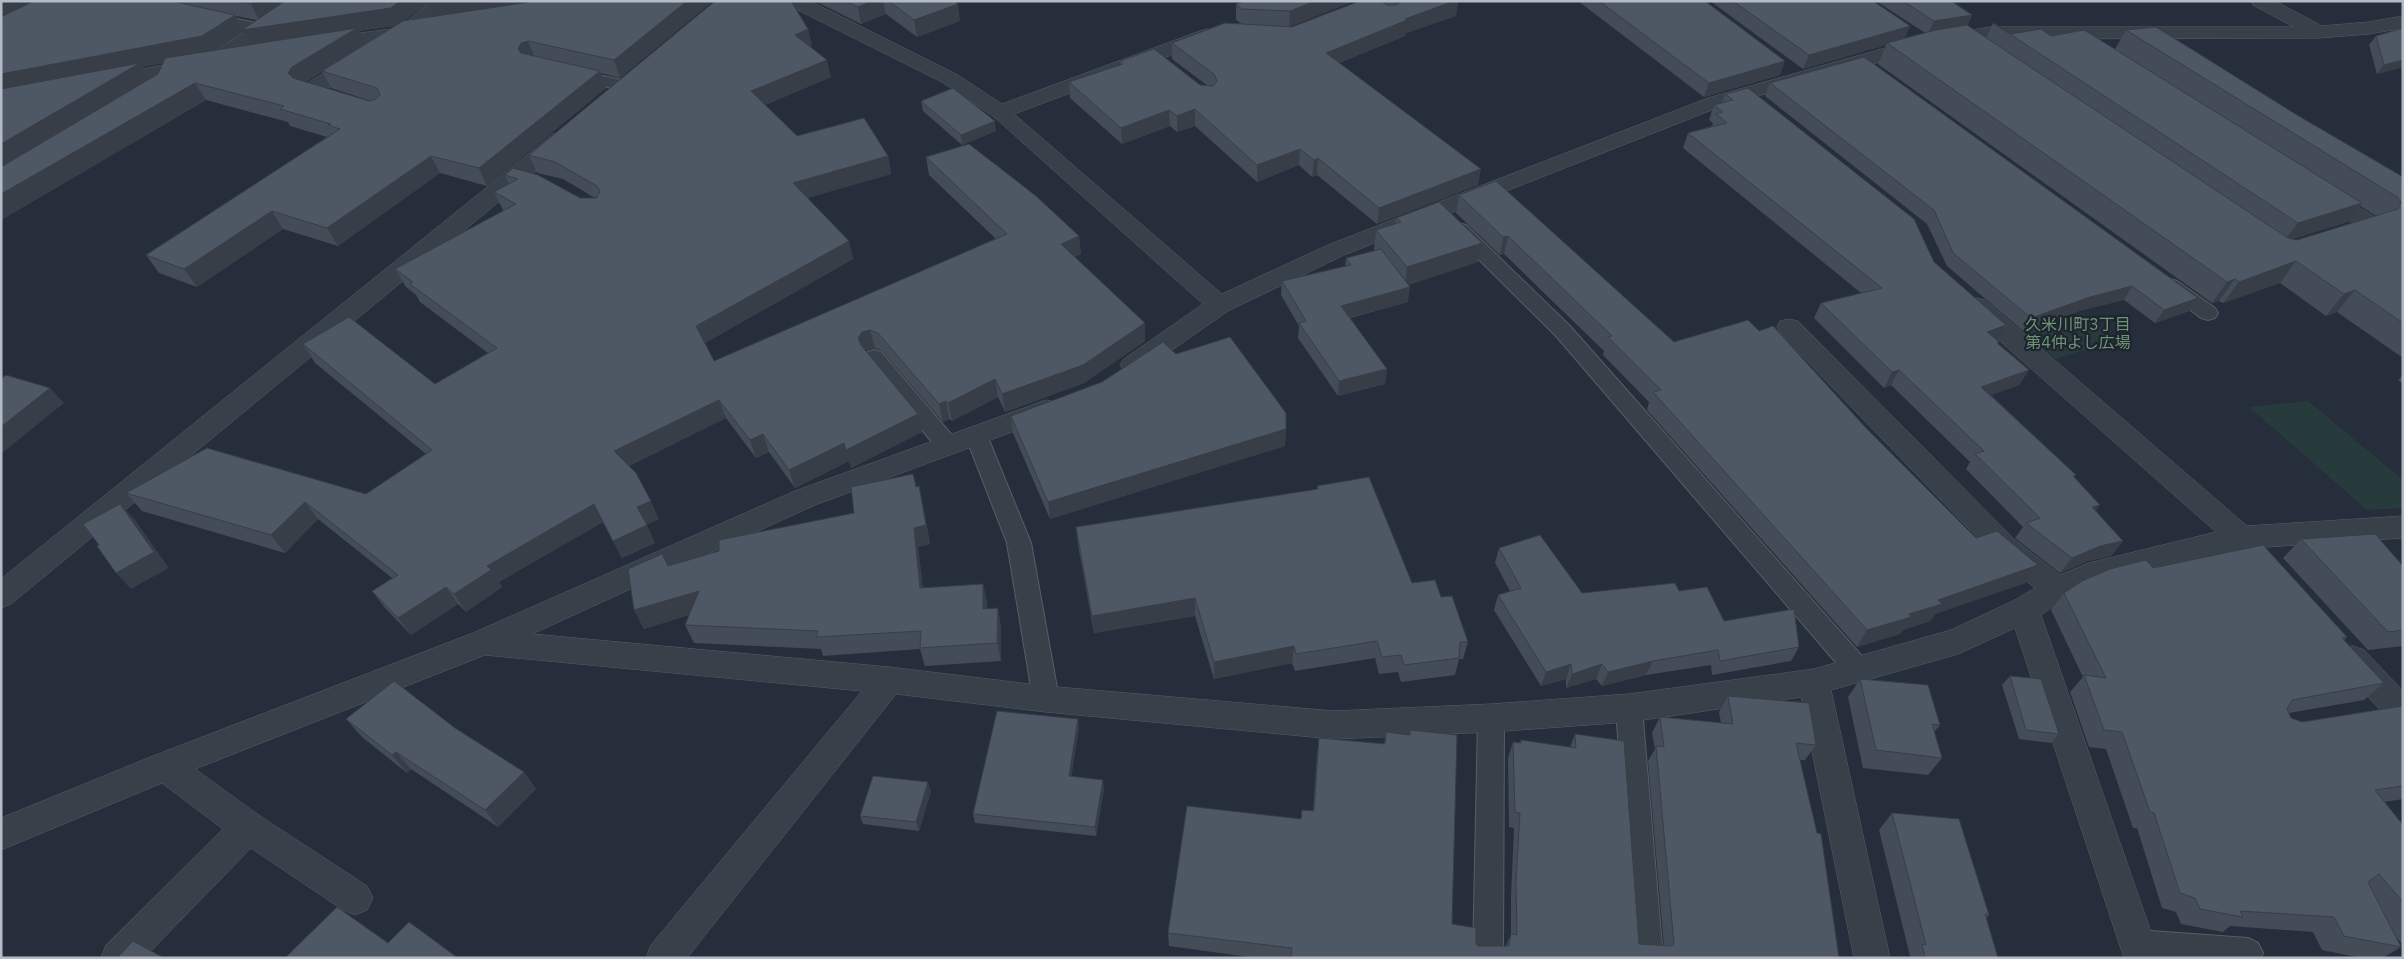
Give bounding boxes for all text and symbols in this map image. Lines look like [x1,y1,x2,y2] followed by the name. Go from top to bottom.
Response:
[2025,314,2131,352] park label: 久米川町3丁目 第4仲よし広場

